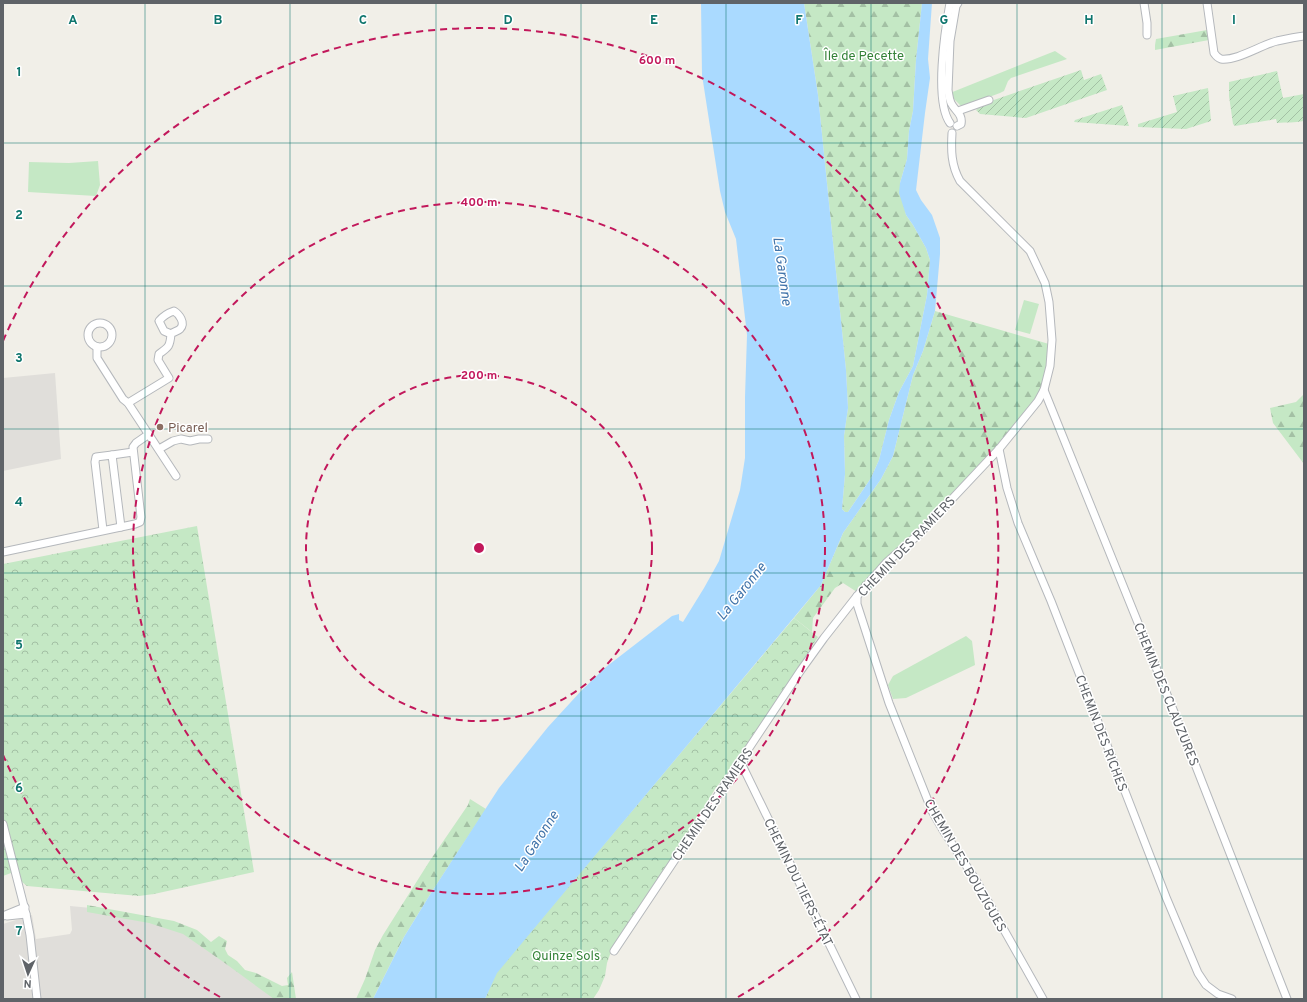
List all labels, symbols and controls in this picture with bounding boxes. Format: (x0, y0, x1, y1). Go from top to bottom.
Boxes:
text: A (68, 13, 78, 29)
text: B (214, 13, 223, 29)
text: C (359, 13, 367, 29)
text: D (503, 13, 513, 29)
text: E (650, 13, 658, 29)
text: F (795, 13, 803, 29)
text: G (940, 13, 949, 29)
text: H (1084, 13, 1094, 29)
text: I (1232, 13, 1236, 29)
park label: Île de Pecette (823, 47, 904, 65)
text: 600 m (639, 53, 675, 69)
text: 1 (16, 65, 22, 81)
text: 400 m (460, 195, 498, 211)
text: 2 (15, 208, 23, 224)
water label: La Garonne (768, 236, 795, 307)
text: 3 (15, 351, 23, 367)
text: 200 m (461, 368, 497, 384)
place label: Picarel (168, 421, 208, 437)
marker: Picarel (155, 422, 165, 432)
street label: CHEMIN DES RAMIERS (855, 494, 960, 601)
text: 4 (15, 495, 23, 511)
centre of rings (472, 541, 486, 555)
water label: La Garonne (714, 559, 771, 624)
street label: CHEMIN DES CLAUZURES (1129, 621, 1201, 769)
text: 5 (15, 638, 23, 654)
street label: CHEMIN DES RICHES (1070, 673, 1130, 794)
street label: CHEMIN DES RAMIERS (670, 745, 758, 865)
text: 6 (15, 781, 23, 797)
street label: CHEMIN DES BOUZIGUES (920, 797, 1009, 935)
water label: La Garonne (511, 808, 564, 875)
street label: CHEMIN DU TIERS-ÉTAT (759, 815, 837, 950)
text: 7 (16, 924, 23, 940)
park label: Quinze Sols (532, 949, 600, 965)
north arrow (8, 954, 48, 994)
text: N (23, 976, 32, 990)

